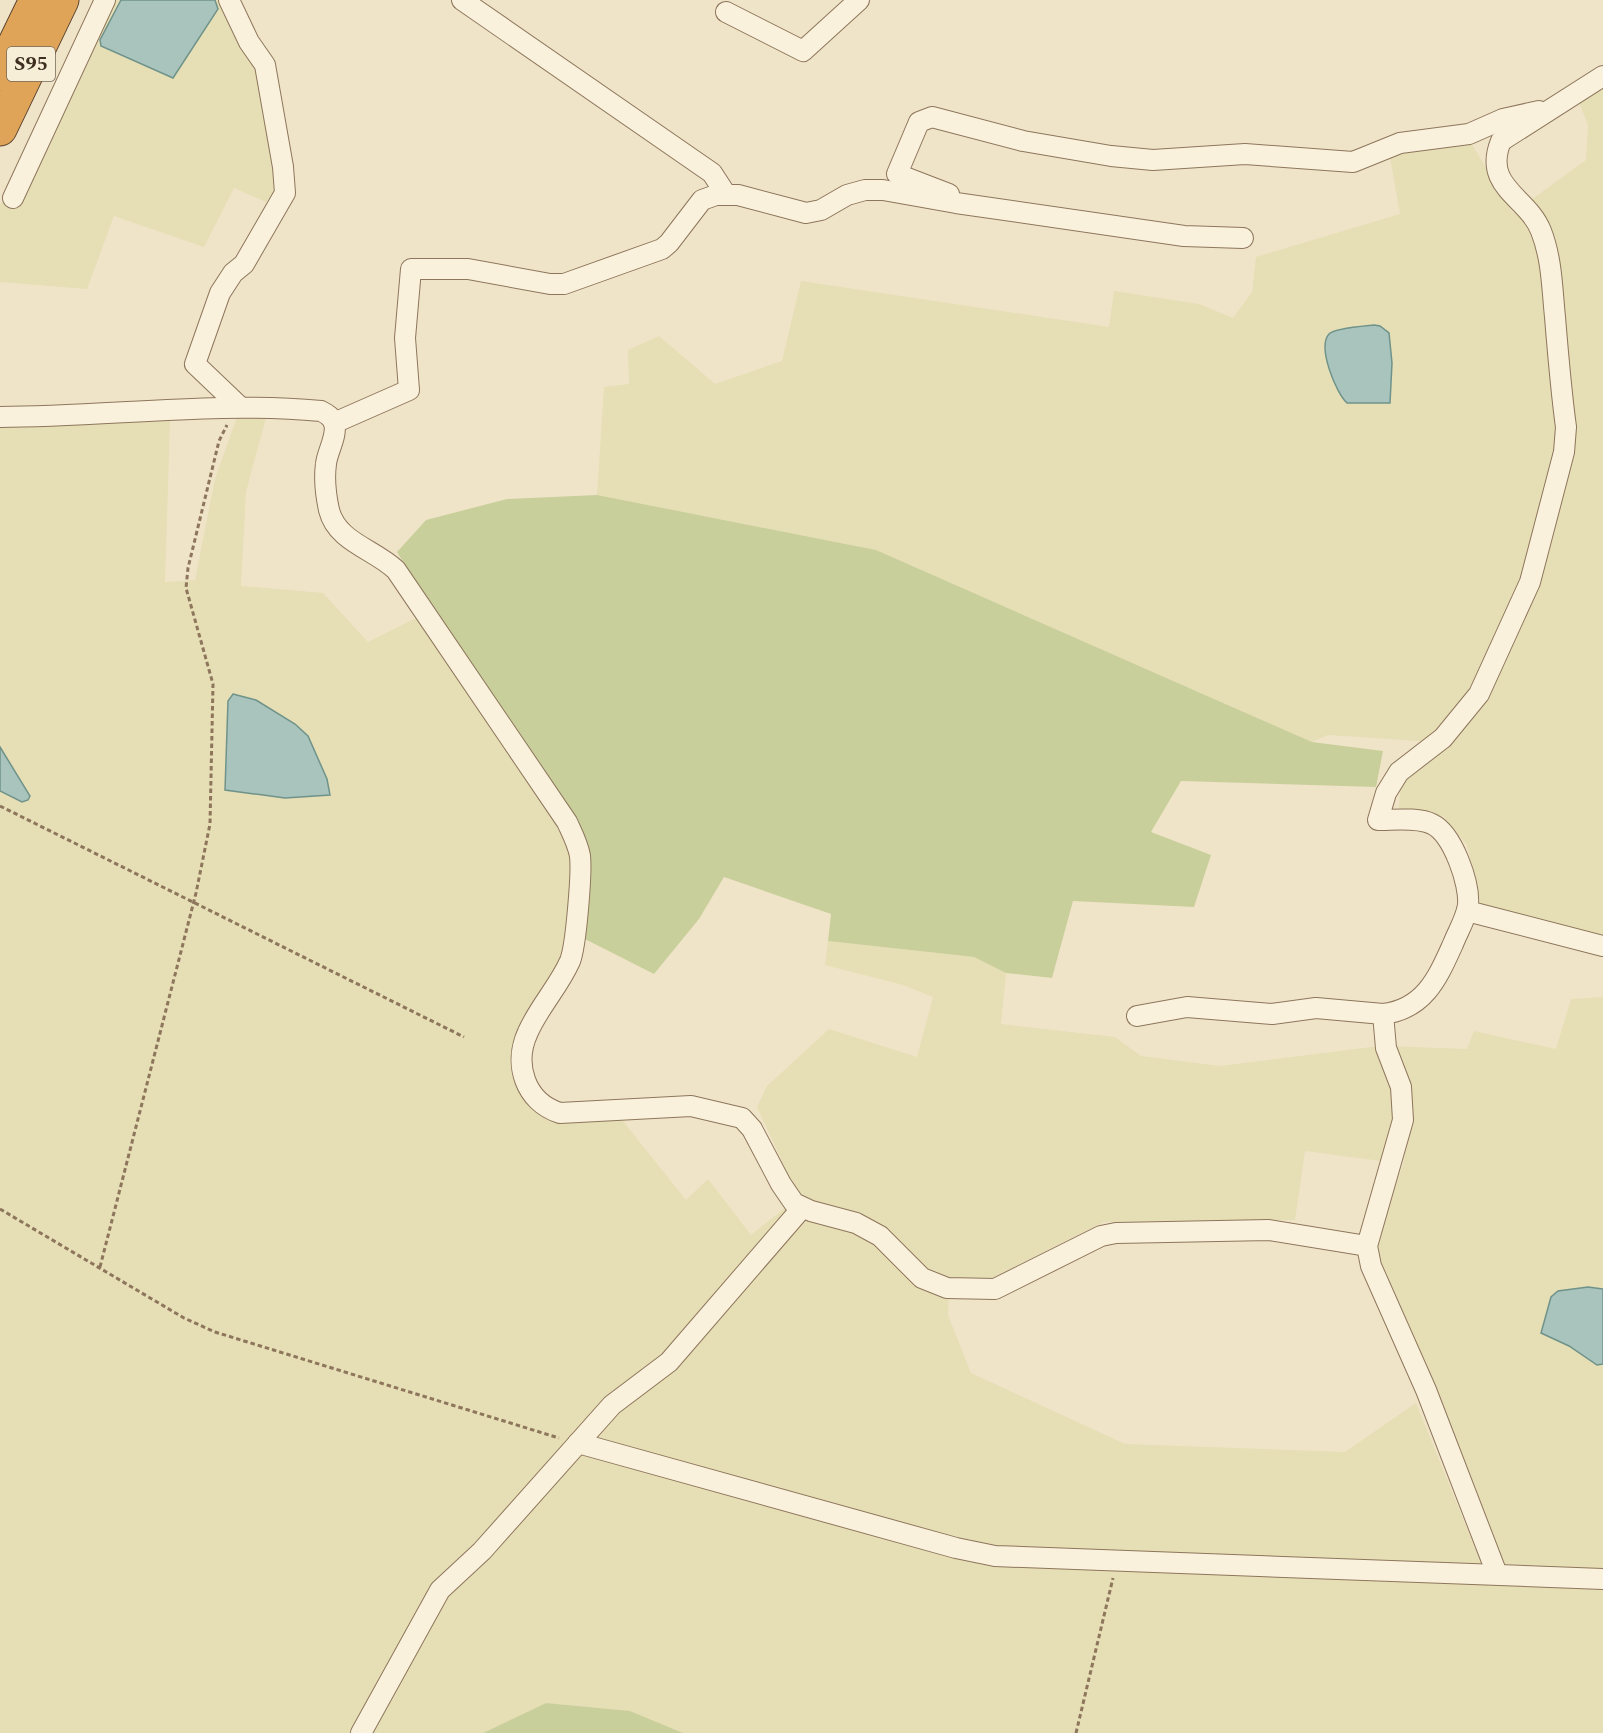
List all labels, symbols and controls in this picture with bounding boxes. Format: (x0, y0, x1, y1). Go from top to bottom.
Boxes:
road number: S95 (7, 47, 55, 81)

